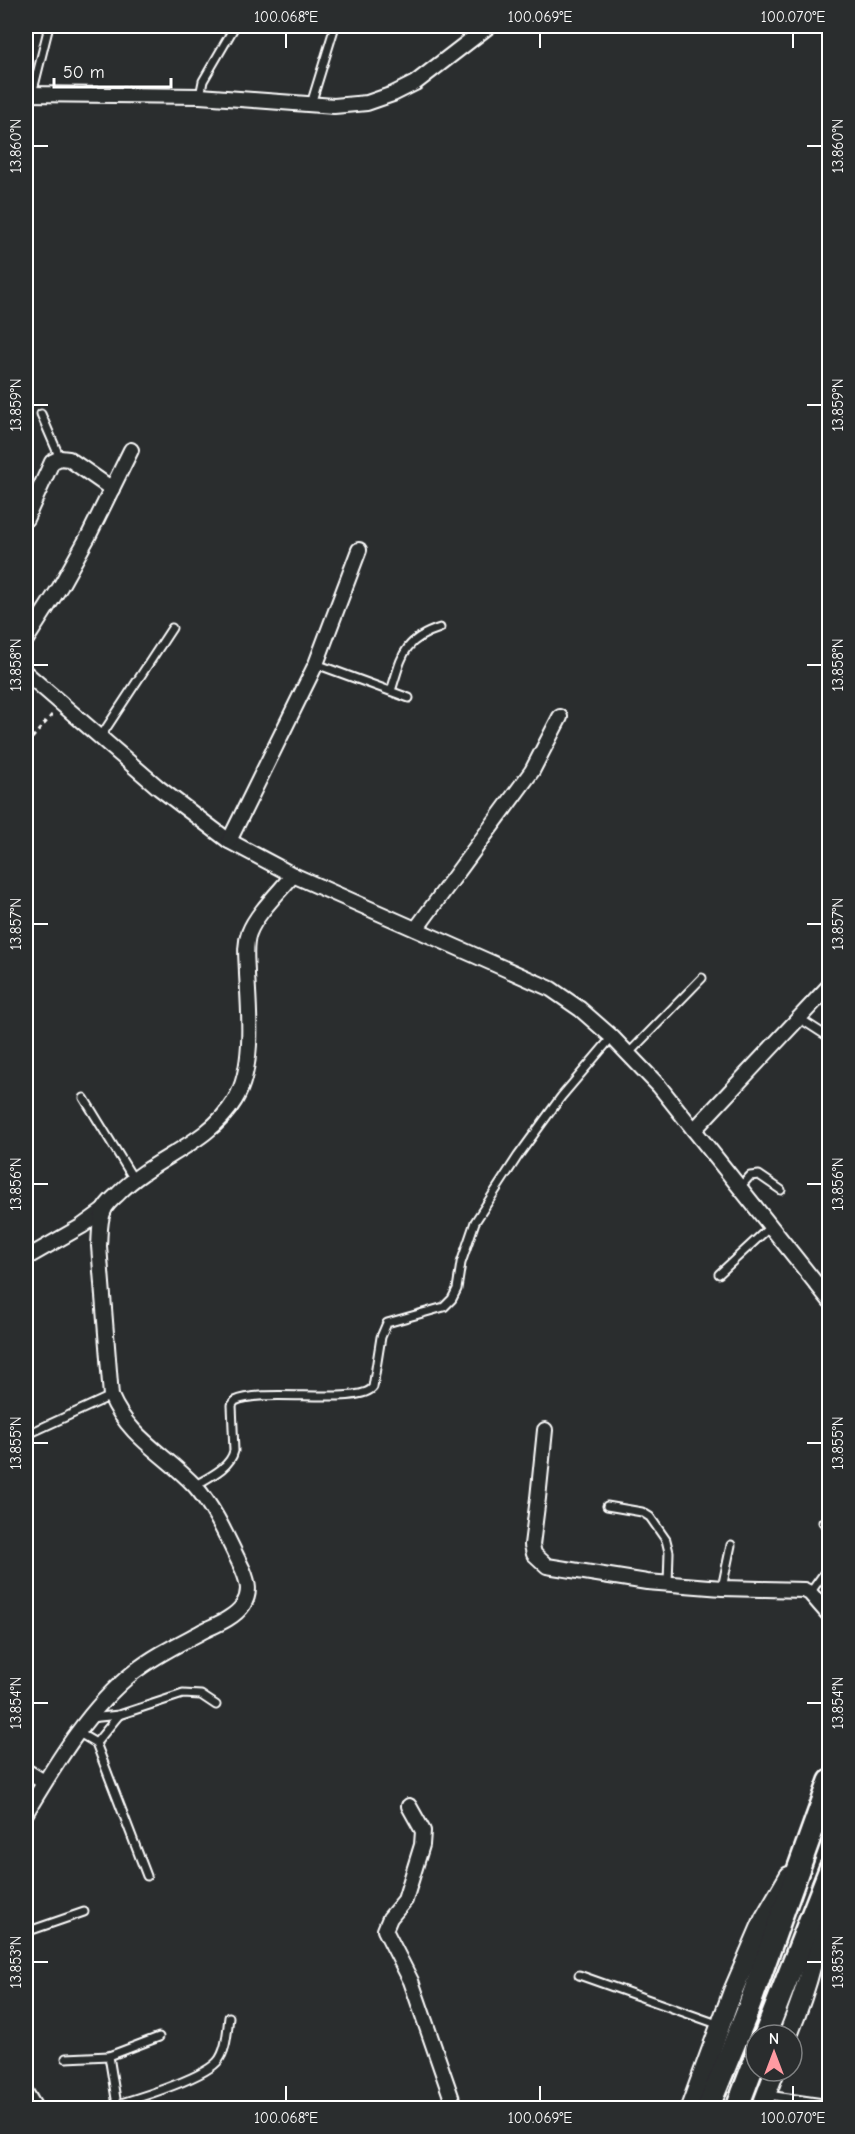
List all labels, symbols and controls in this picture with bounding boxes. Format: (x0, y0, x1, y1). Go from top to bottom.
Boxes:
text: 100.068°E (254, 8, 318, 26)
text: 100.069°E (508, 8, 572, 26)
text: 100.070°E (761, 8, 825, 26)
scale bar (54, 51, 171, 89)
text: 50 m (63, 62, 105, 83)
text: 13.860°N (7, 119, 25, 173)
text: 13.860°N (829, 119, 847, 173)
text: 13.859°N (7, 378, 25, 432)
text: 13.859°N (829, 378, 847, 432)
text: 13.858°N (7, 639, 25, 691)
text: 13.858°N (829, 639, 847, 691)
text: 13.857°N (7, 898, 25, 950)
text: 13.857°N (829, 898, 847, 950)
text: 13.856°N (7, 1157, 25, 1211)
text: 13.856°N (829, 1157, 847, 1211)
text: 13.855°N (7, 1416, 25, 1470)
text: 13.855°N (829, 1416, 847, 1470)
text: 13.854°N (7, 1677, 25, 1729)
text: 13.854°N (829, 1677, 847, 1729)
text: 13.853°N (7, 1936, 25, 1988)
text: 13.853°N (829, 1936, 847, 1988)
north arrow (744, 2023, 804, 2083)
text: N (769, 2030, 779, 2048)
text: 100.068°E (254, 2109, 318, 2127)
text: 100.069°E (508, 2109, 572, 2127)
text: 100.070°E (761, 2109, 825, 2127)

